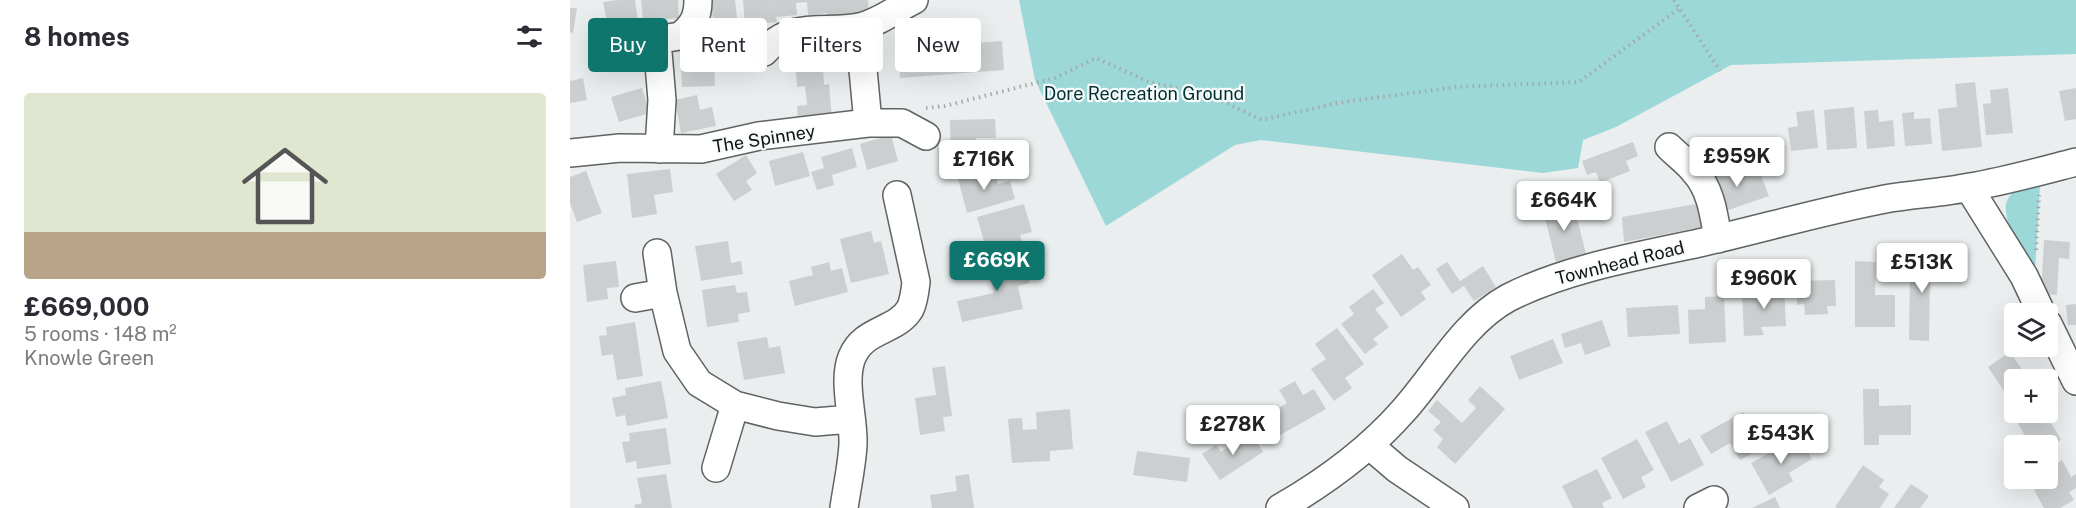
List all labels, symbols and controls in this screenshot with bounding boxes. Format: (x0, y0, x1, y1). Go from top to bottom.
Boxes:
chip: Buy (588, 18, 668, 72)
chip: Rent (680, 18, 767, 72)
chip: Filters (779, 18, 883, 72)
chip: New (895, 18, 981, 72)
icon: filters (513, 20, 546, 53)
text: 8 homes (24, 21, 130, 52)
park label: Dore Recreation Ground (1044, 83, 1244, 104)
street label: The Spinney (711, 120, 817, 157)
icon: home (231, 132, 339, 240)
pin: £959K (1695, 137, 1779, 188)
pin: £716K (942, 140, 1026, 191)
text: £959K (1703, 144, 1771, 168)
text: £716K (953, 147, 1015, 171)
pin: £664K (1522, 181, 1606, 232)
text: £664K (1531, 188, 1597, 212)
street label: Townhead Road (1553, 236, 1686, 289)
pin: £669K (955, 241, 1039, 292)
pin: £513K (1880, 243, 1964, 294)
text: £669K (964, 248, 1030, 272)
text: £513K (1891, 250, 1953, 274)
pin: £960K (1722, 259, 1806, 310)
text: £960K (1731, 266, 1797, 290)
text: £669,000 (24, 291, 149, 322)
map controls (2004, 303, 2058, 489)
button: layers (2004, 303, 2058, 357)
text: 5 rooms · 148 m² (24, 322, 177, 346)
text: Knowle Green (24, 346, 154, 370)
button: + (2004, 369, 2058, 423)
pin: £278K (1191, 405, 1275, 456)
text: £278K (1200, 412, 1266, 436)
pin: £543K (1739, 414, 1823, 465)
text: £543K (1747, 421, 1815, 445)
button: − (2004, 435, 2058, 489)

